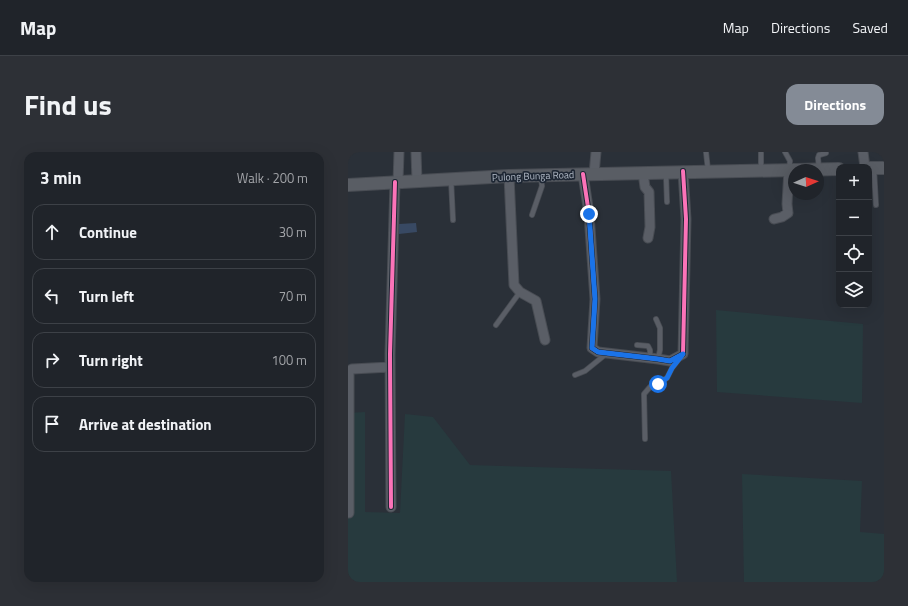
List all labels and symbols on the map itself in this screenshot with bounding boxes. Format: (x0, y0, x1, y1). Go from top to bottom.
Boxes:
north arrow (788, 164, 824, 200)
street label: Pulong Bunga Road (492, 167, 574, 185)
route end (580, 205, 598, 223)
route start (649, 375, 667, 393)

